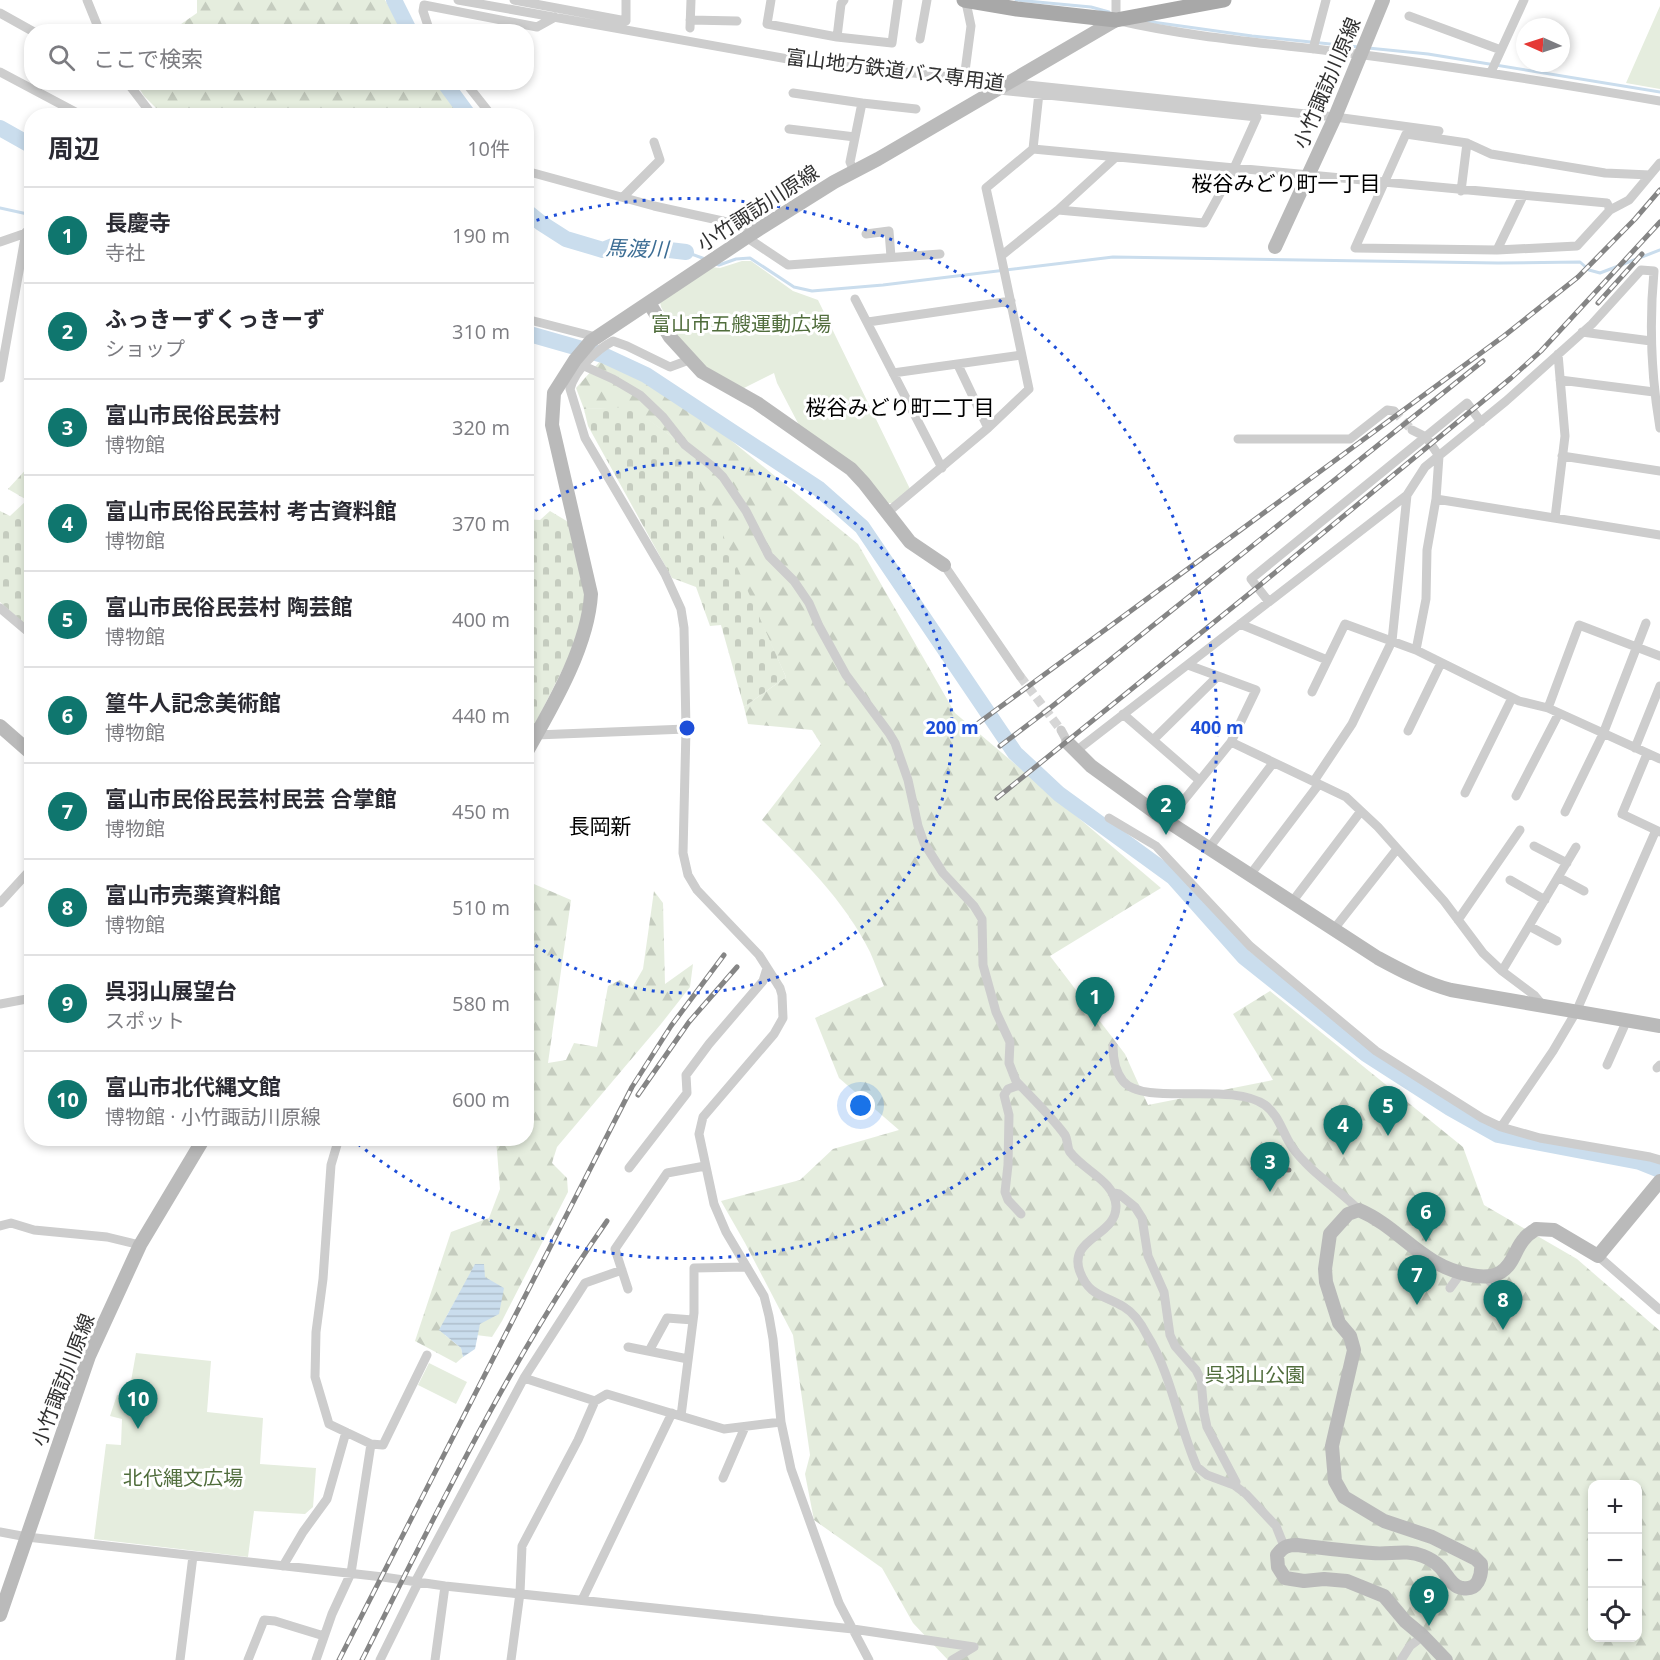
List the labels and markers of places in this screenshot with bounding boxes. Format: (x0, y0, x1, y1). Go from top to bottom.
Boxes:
centre of rings (677, 718, 697, 738)
pin: 2 (1146, 786, 1186, 835)
pin: 1 (1076, 978, 1114, 1027)
pin: 5 (1368, 1086, 1408, 1136)
pin: 4 (1324, 1106, 1362, 1155)
pin: 3 (1250, 1142, 1290, 1192)
pin: 6 (1406, 1192, 1446, 1242)
pin: 7 (1398, 1256, 1436, 1305)
pin: 8 (1484, 1280, 1522, 1330)
pin: 10 (118, 1380, 158, 1429)
pin: 9 (1410, 1576, 1448, 1626)

